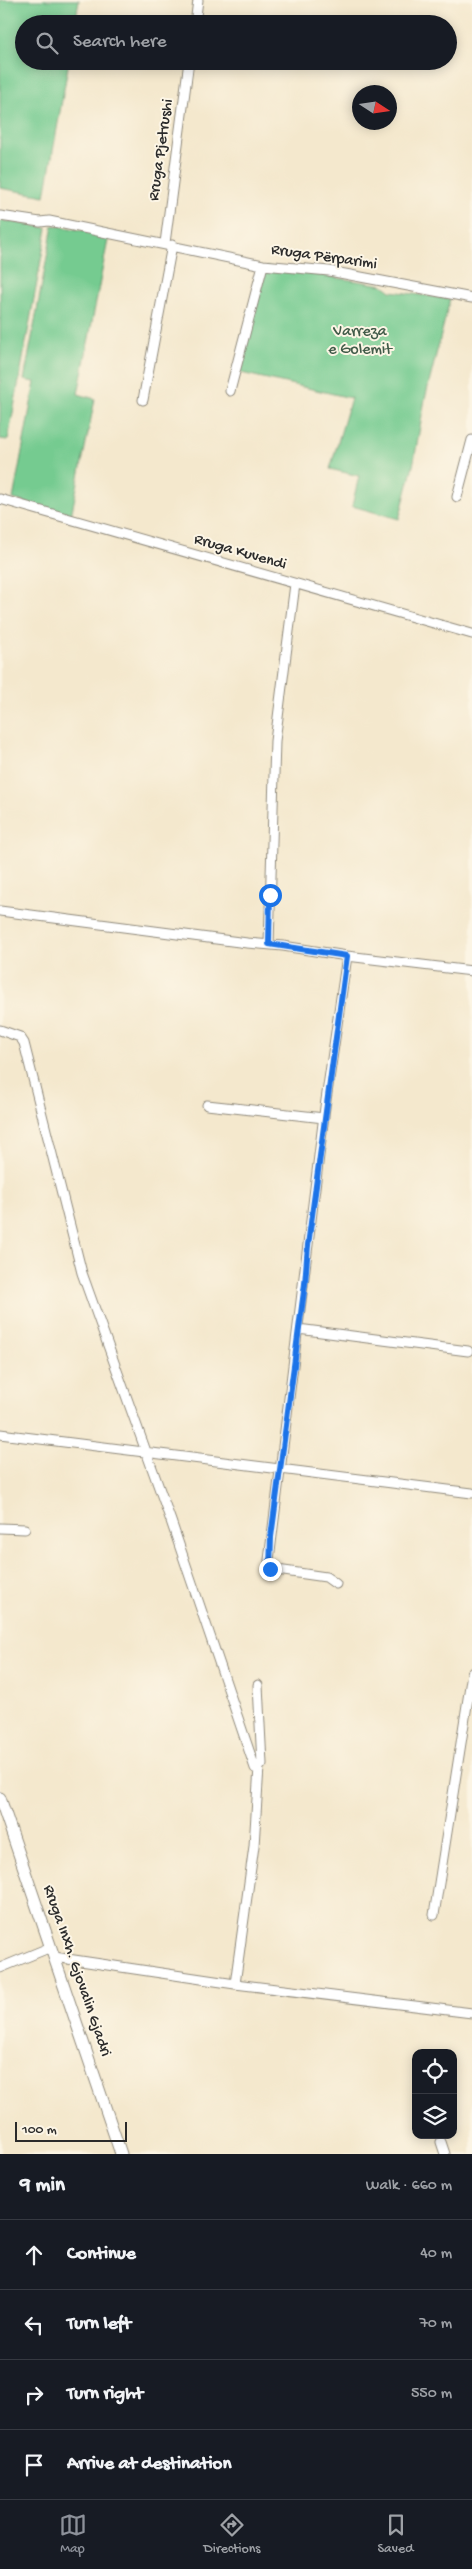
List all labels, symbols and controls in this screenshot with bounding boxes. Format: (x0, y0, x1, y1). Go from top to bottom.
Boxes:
search box (15, 15, 457, 70)
icon: search (33, 29, 61, 57)
text: Search here (73, 31, 167, 54)
north arrow (352, 85, 397, 130)
street label: Rruga Pjetrushi (145, 98, 179, 202)
street label: Rruga Përparimi (270, 241, 378, 275)
park label: Varreza e Golemit (328, 323, 393, 360)
street label: Rruga Kuvendi (192, 531, 288, 575)
route start (259, 884, 282, 907)
route end (259, 1558, 282, 1581)
street label: Rruga Inxh. Gjovalin Gjadri (38, 1883, 114, 2059)
map controls (412, 2049, 457, 2139)
button: locate (412, 2049, 457, 2094)
button: layers (412, 2094, 457, 2139)
scale bar (15, 2119, 128, 2142)
text: 100 m (22, 2122, 57, 2139)
text: 9 min (20, 2174, 65, 2199)
text: Walk · 660 m (366, 2177, 452, 2196)
icon: ahead (20, 2241, 48, 2269)
text: Continue (67, 2243, 136, 2266)
text: 40 m (420, 2245, 452, 2264)
icon: left (20, 2311, 48, 2339)
text: Turn left (67, 2313, 131, 2336)
text: 70 m (419, 2315, 452, 2334)
icon: right (20, 2381, 48, 2409)
text: Turn right (67, 2383, 143, 2406)
text: 550 m (411, 2385, 452, 2404)
icon: arrive (20, 2451, 48, 2479)
text: Arrive at destination (67, 2453, 231, 2476)
tab: Map (59, 2511, 87, 2558)
tab: Directions (204, 2511, 261, 2558)
tab: Saved (378, 2511, 413, 2558)

